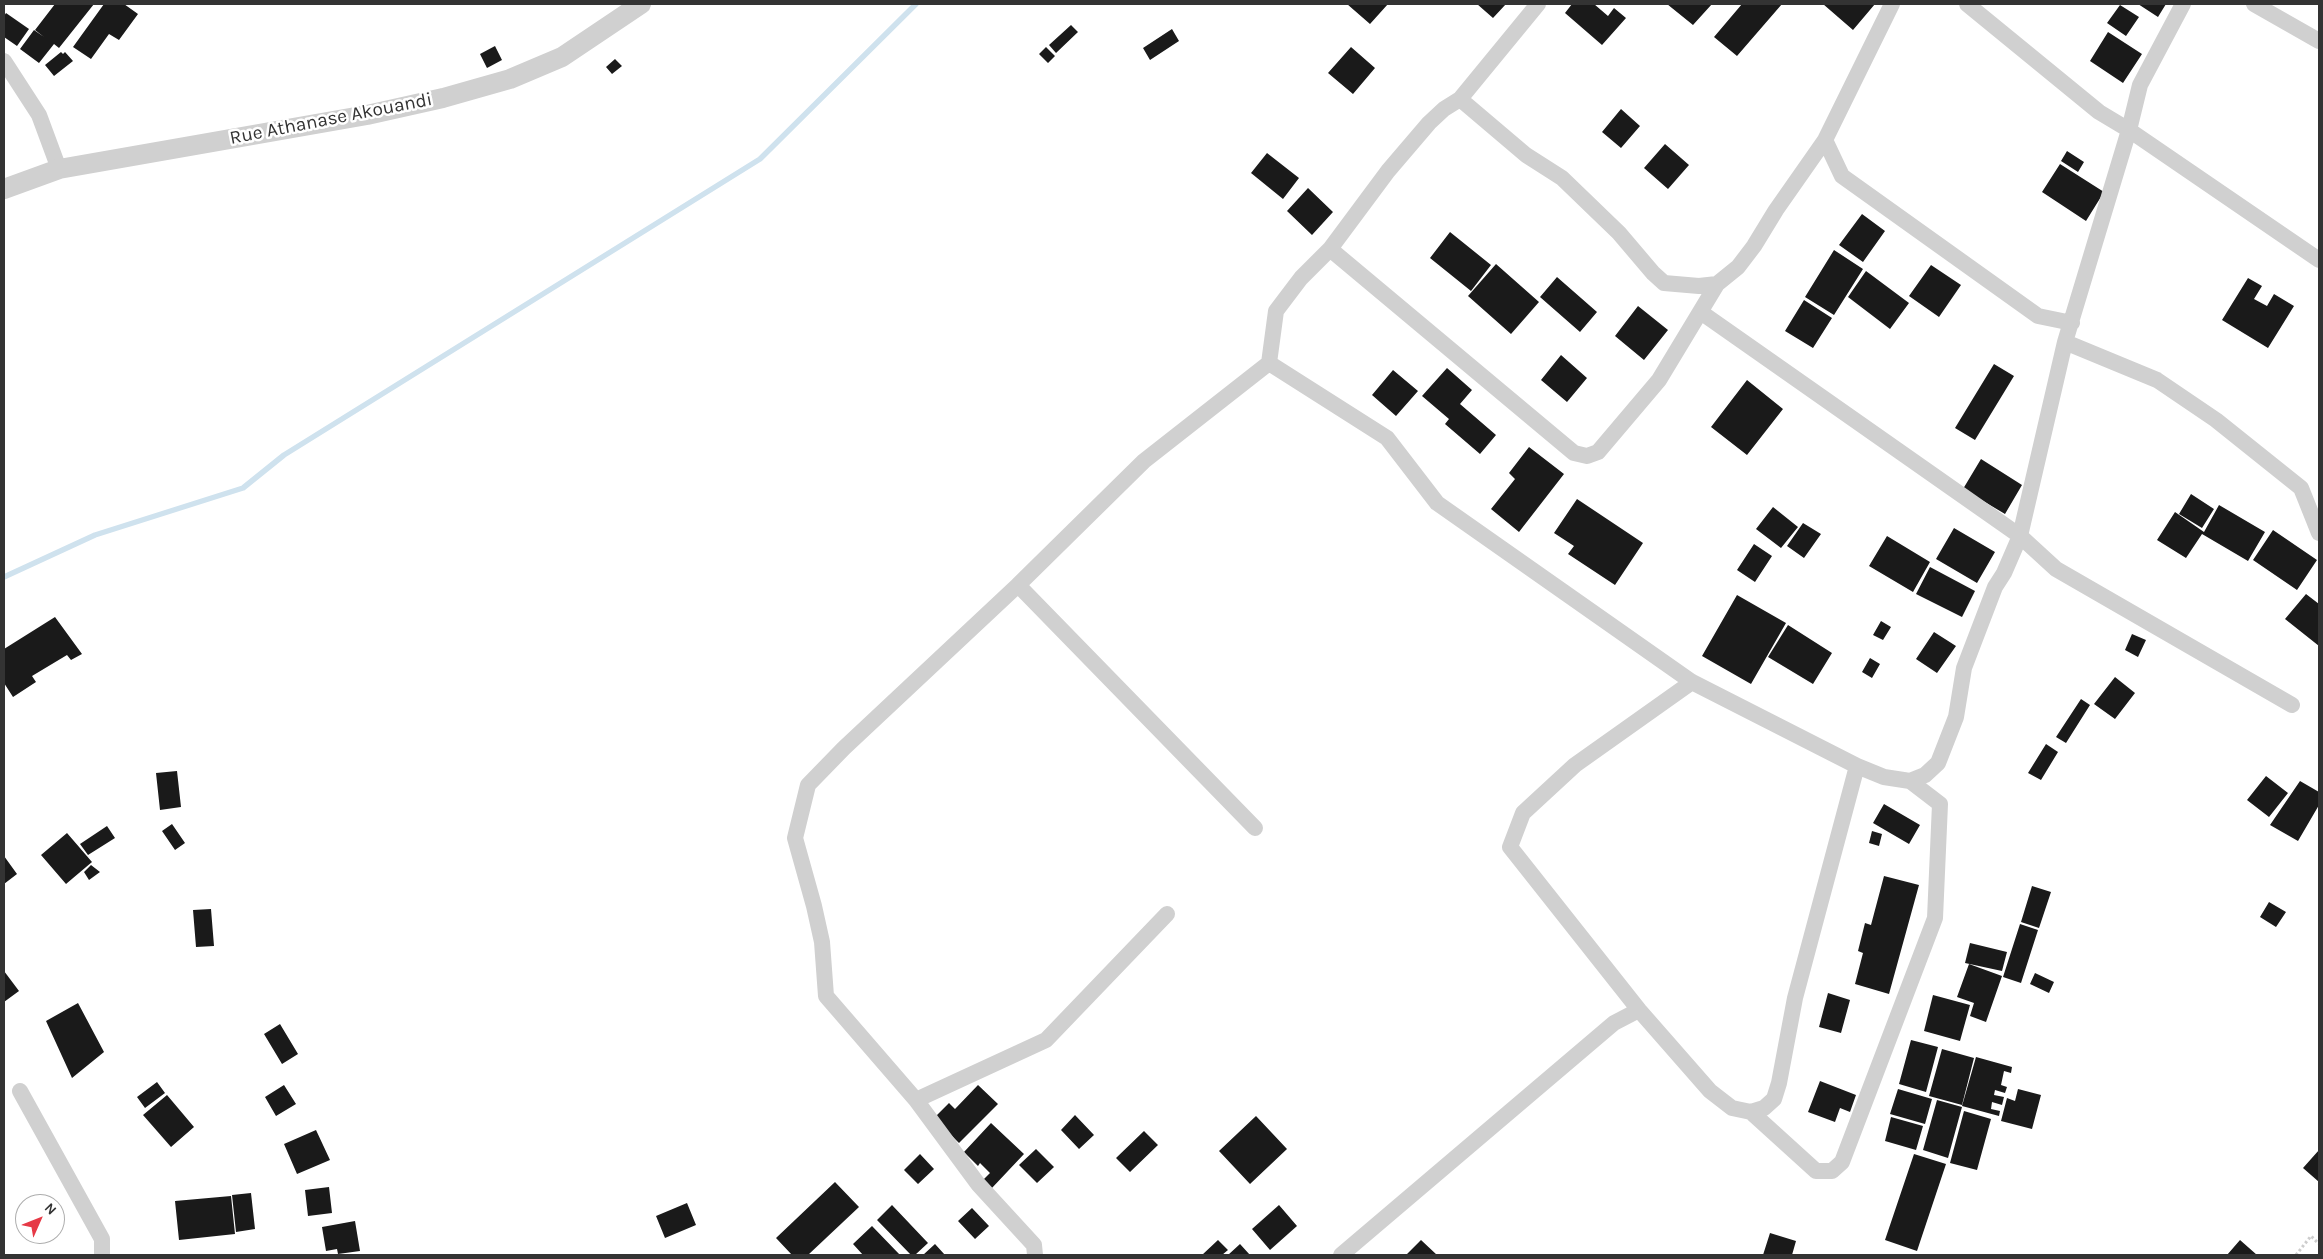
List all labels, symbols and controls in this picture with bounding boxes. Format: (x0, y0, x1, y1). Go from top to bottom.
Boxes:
street label: Rue Athanase Akouandi (228, 88, 434, 150)
north arrow (15, 1194, 65, 1244)
text: N (41, 1199, 60, 1218)

